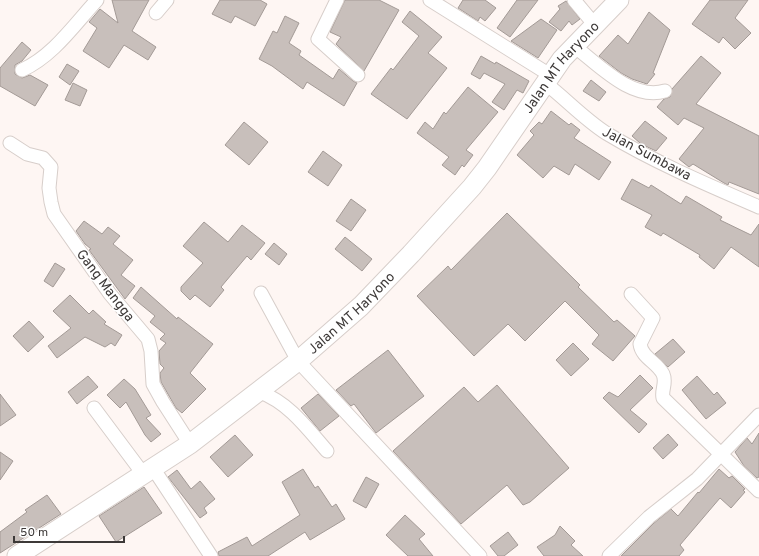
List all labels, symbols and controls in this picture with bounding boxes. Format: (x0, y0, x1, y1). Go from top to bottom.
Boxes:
street label: Jalan MT Haryono (520, 19, 604, 117)
street label: Jalan Sumbawa (599, 124, 694, 185)
street label: Gang Mangga (72, 246, 137, 325)
street label: Jalan MT Haryono (305, 269, 399, 359)
scale bar (14, 518, 124, 544)
text: 50 m (20, 525, 48, 541)

